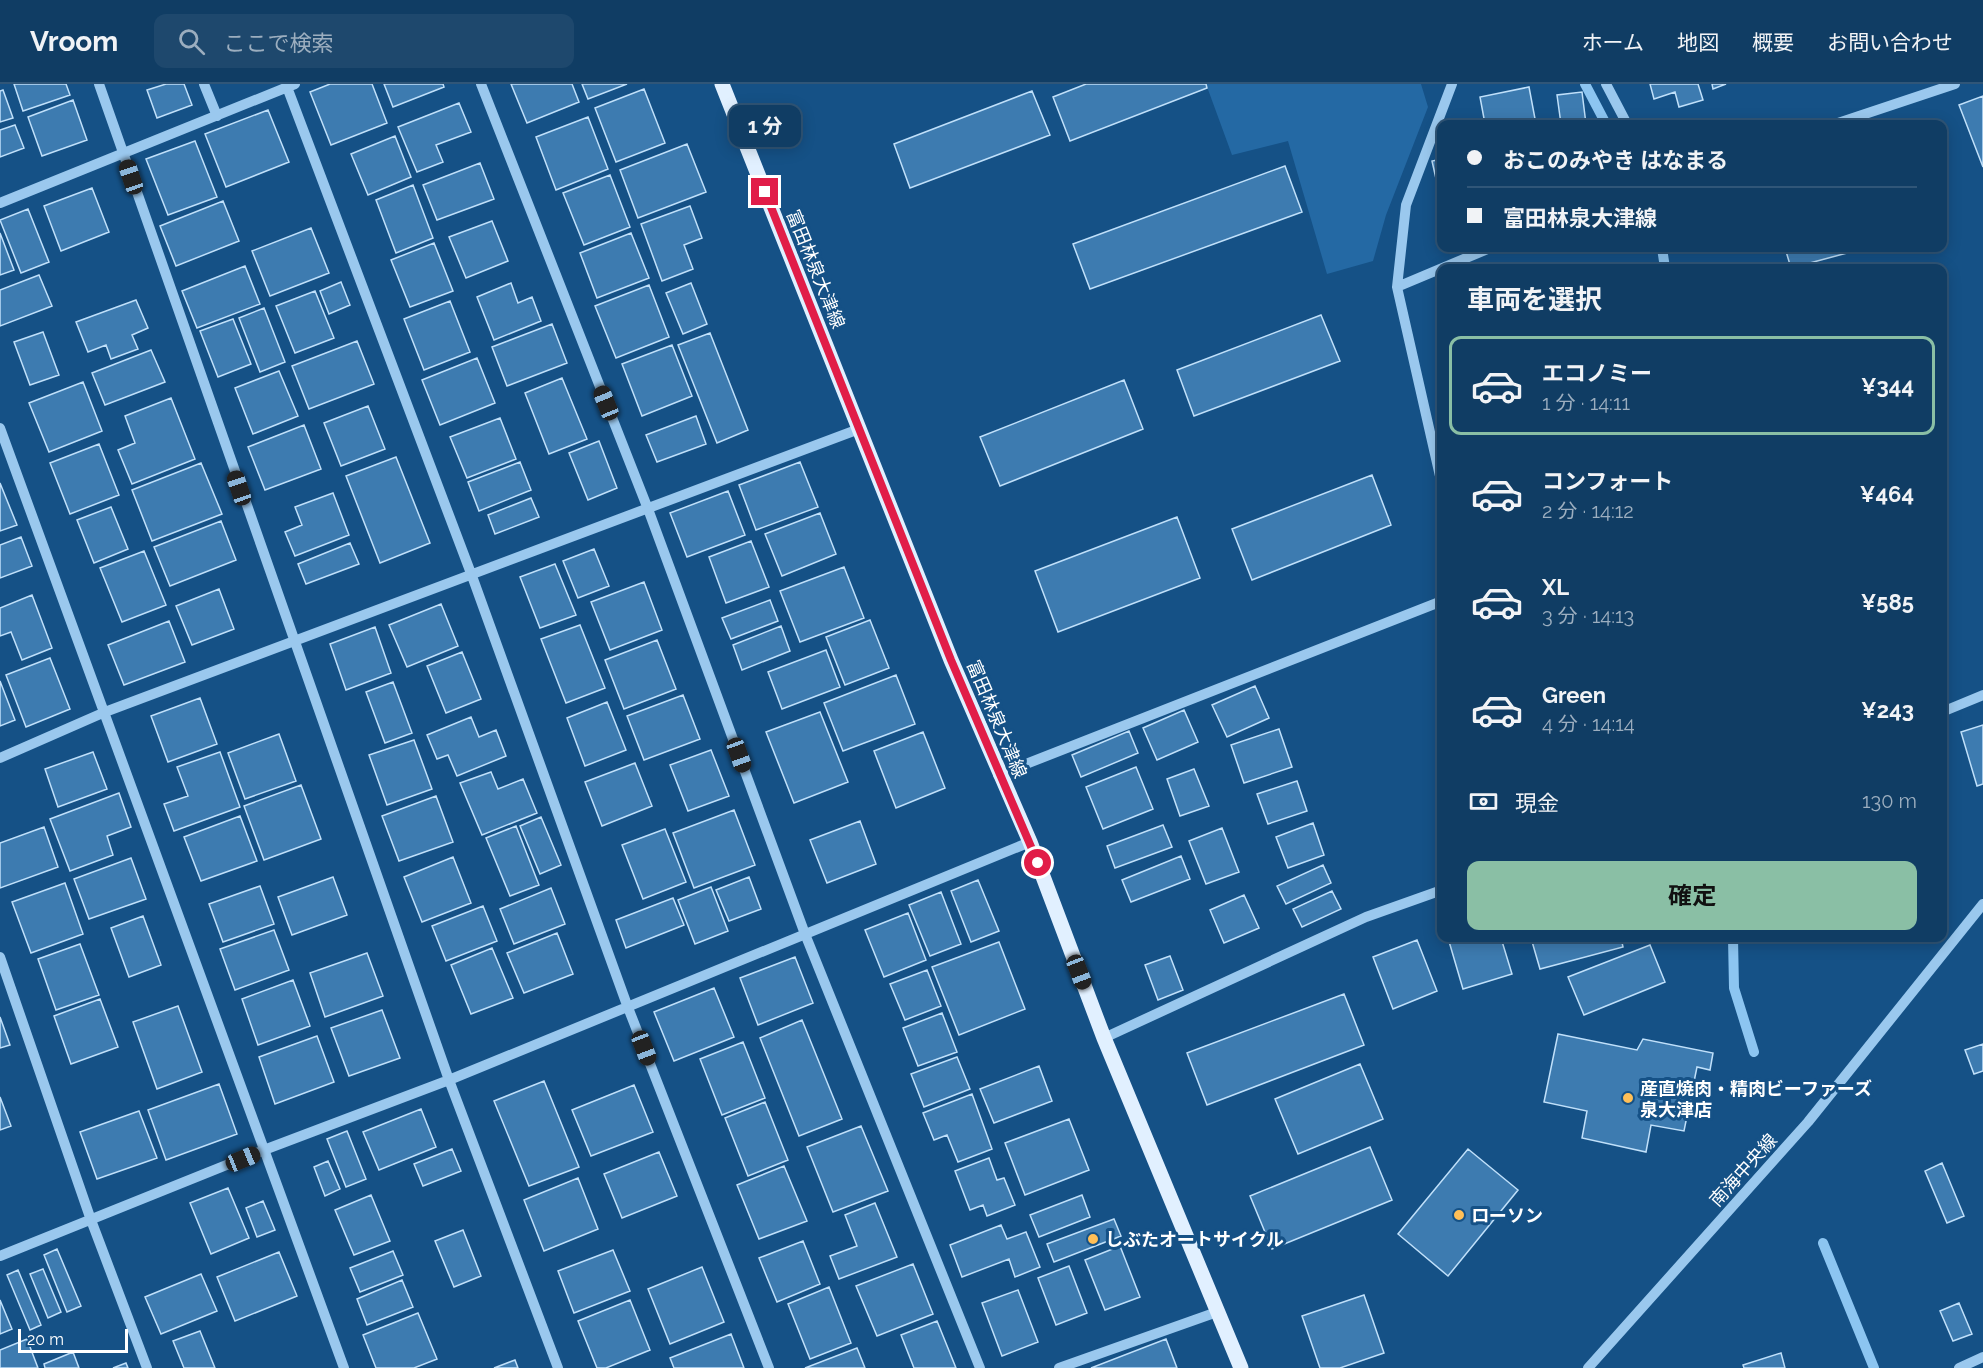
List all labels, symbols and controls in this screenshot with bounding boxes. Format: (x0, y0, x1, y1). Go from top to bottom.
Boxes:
search box (154, 14, 574, 68)
text: Vroom (30, 25, 118, 58)
icon: search (175, 25, 208, 58)
text: ここで検索 (223, 30, 333, 56)
text: ホーム (1582, 30, 1644, 55)
text: 地図 (1677, 30, 1719, 55)
text: 概要 (1752, 30, 1794, 55)
text: お問い合わせ (1827, 30, 1953, 55)
callout: 1 分 (729, 105, 801, 147)
text: 1 分 (748, 114, 782, 138)
text: おこのみやき はなまる (1503, 147, 1728, 173)
car (117, 157, 145, 197)
route end (751, 178, 778, 205)
text: 富田林泉大津線 (1503, 205, 1657, 231)
street label: 富田林泉大津線 (783, 207, 849, 331)
text: 車両を選択 (1467, 284, 1602, 315)
icon: car (1470, 359, 1524, 413)
text: エコノミー (1542, 360, 1652, 386)
text: ¥344 (1861, 373, 1914, 399)
car (591, 383, 621, 423)
text: 1 分 · 14:11 (1542, 391, 1630, 415)
icon: car (1470, 467, 1524, 521)
car (225, 468, 253, 508)
text: コンフォート (1542, 468, 1673, 494)
text: ¥464 (1860, 481, 1914, 507)
text: 2 分 · 14:12 (1542, 499, 1634, 523)
text: XL (1542, 574, 1569, 600)
icon: car (1470, 575, 1524, 629)
text: ¥585 (1861, 589, 1914, 615)
text: 3 分 · 14:13 (1542, 604, 1634, 628)
street label: 富田林泉大津線 (963, 657, 1031, 781)
text: Green (1542, 682, 1606, 708)
icon: car (1470, 683, 1524, 737)
text: ¥243 (1861, 697, 1914, 723)
text: 4 分 · 14:14 (1542, 712, 1635, 736)
car (724, 735, 754, 775)
icon: cash (1467, 785, 1500, 818)
text: 130 m (1862, 789, 1917, 813)
text: 現金 (1515, 790, 1559, 816)
route start (1024, 849, 1051, 876)
button: 確定 (1467, 861, 1917, 930)
car (1064, 952, 1094, 992)
car (629, 1028, 659, 1068)
place label: 産直焼肉・精肉ビーファーズ 泉大津店 (1640, 1078, 1872, 1120)
marker: 産直焼肉・精肉ビーファーズ 泉大津店 (1621, 1091, 1635, 1105)
street label: 南海中央線 (1705, 1130, 1781, 1210)
car (223, 1144, 263, 1174)
place label: ローソン (1471, 1205, 1543, 1226)
marker: ローソン (1452, 1208, 1466, 1222)
place label: しぶたオートサイクル (1105, 1229, 1284, 1250)
marker: しぶたオートサイクル (1086, 1232, 1100, 1246)
scale bar (18, 1326, 128, 1354)
text: 20 m (27, 1330, 64, 1349)

